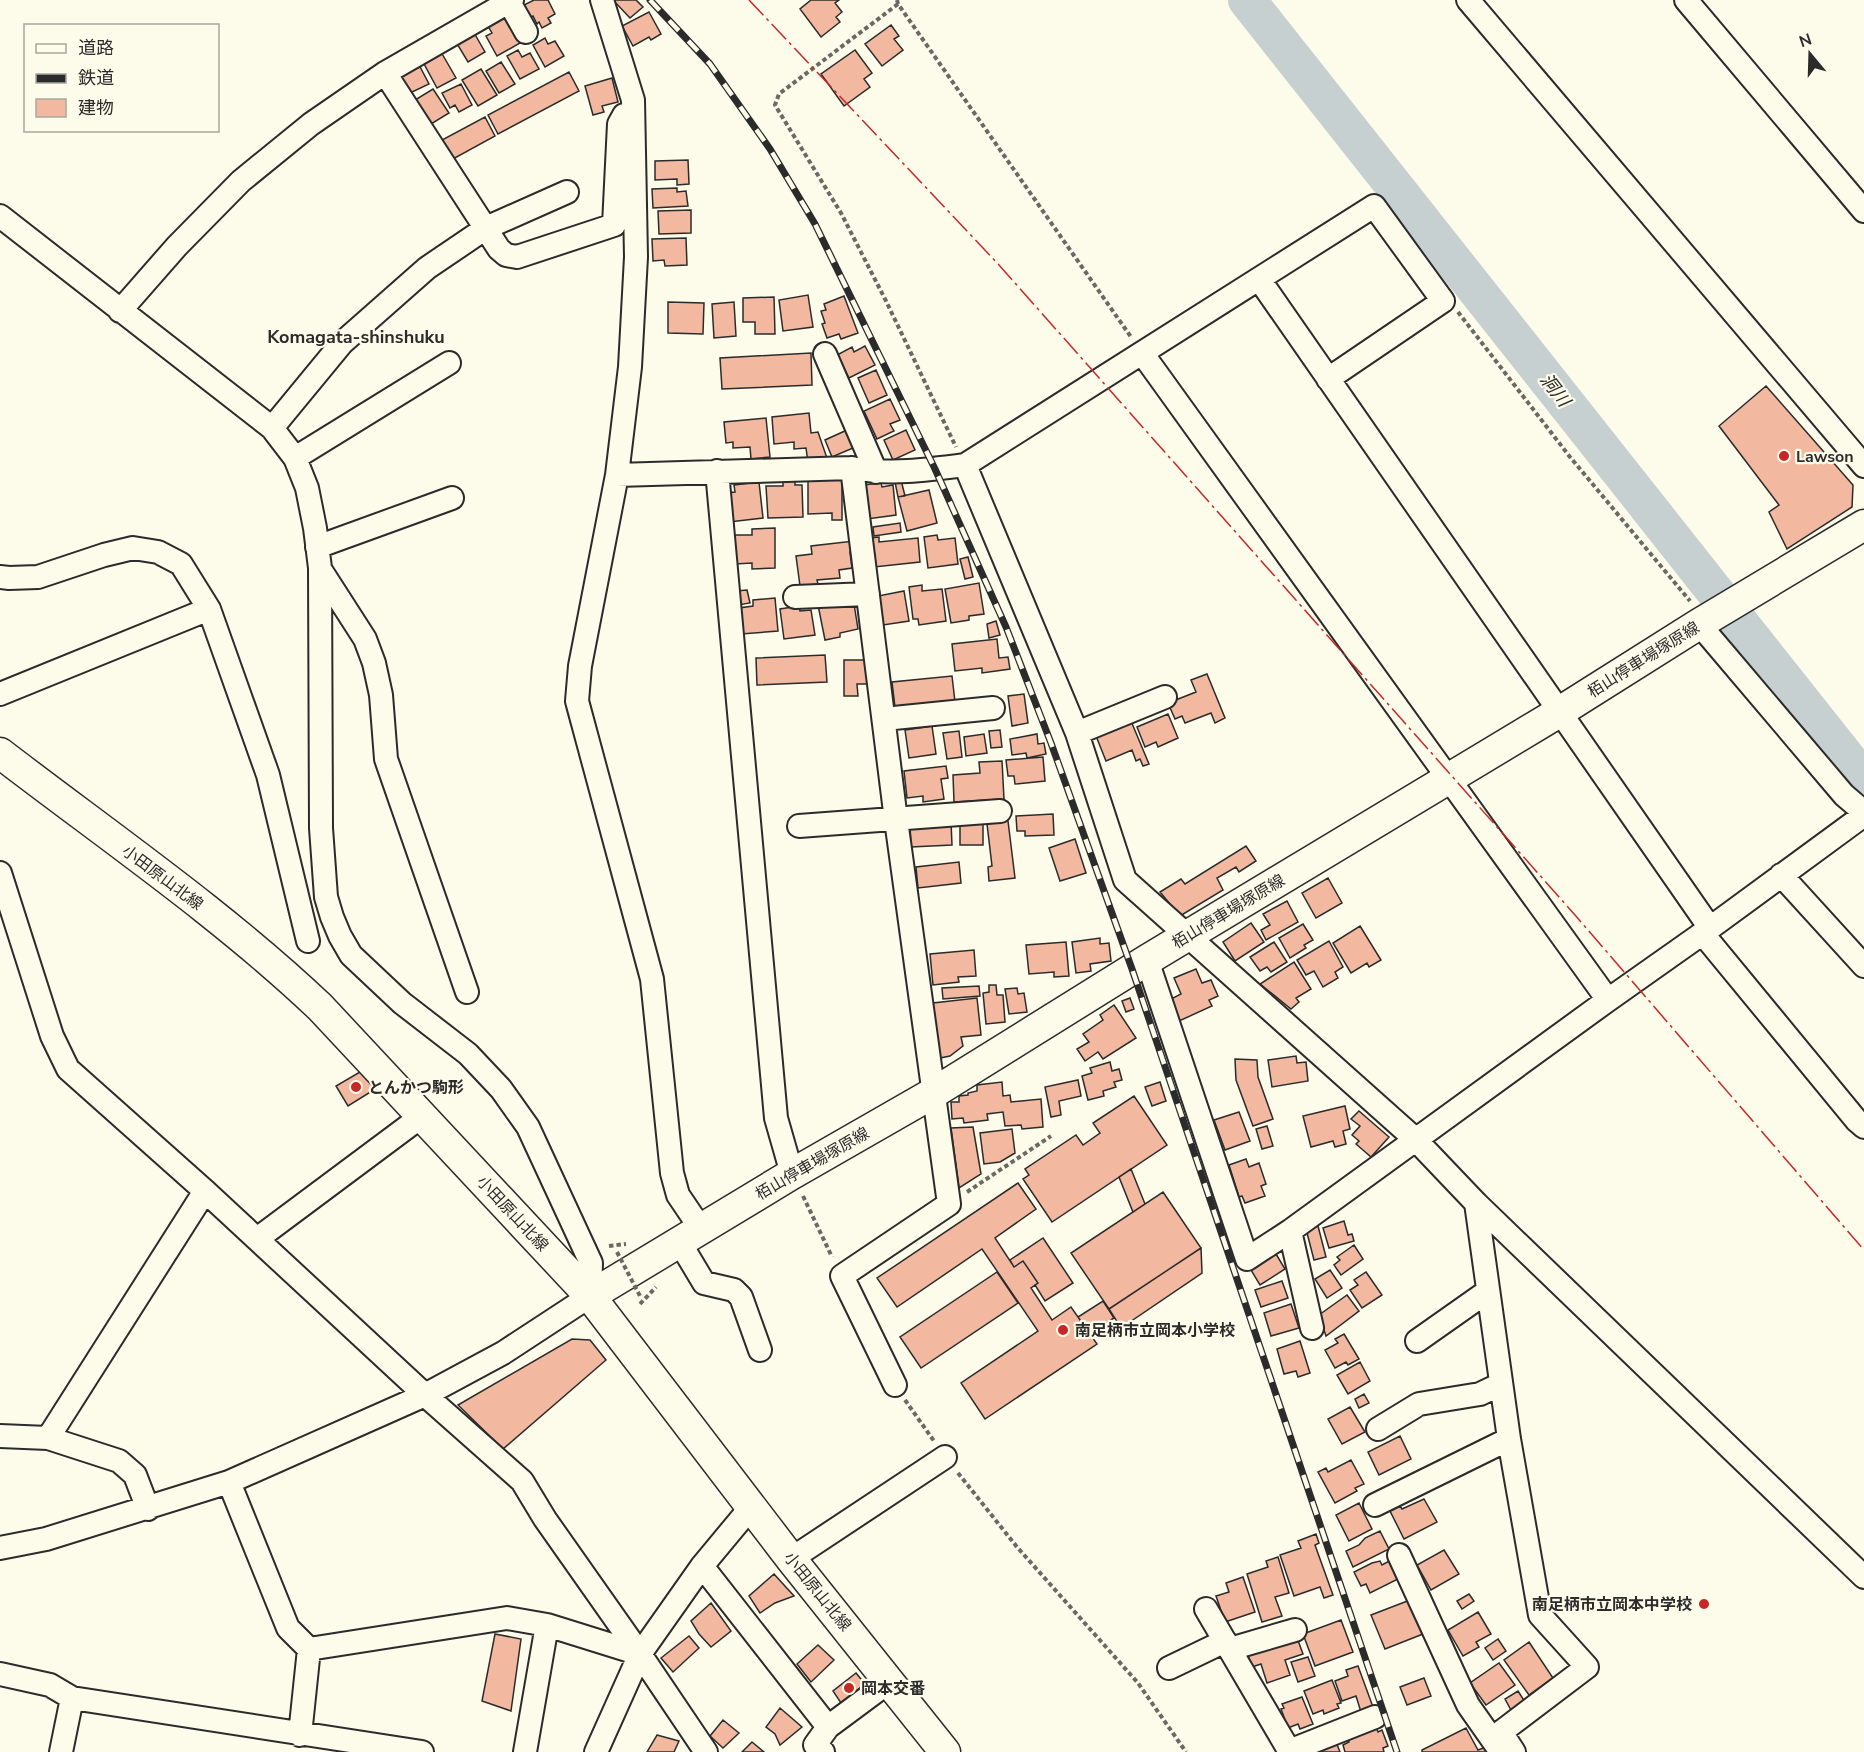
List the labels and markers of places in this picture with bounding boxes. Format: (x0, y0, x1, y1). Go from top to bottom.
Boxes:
place label: Lawson (1796, 446, 1854, 468)
marker: Lawson (1777, 449, 1791, 463)
place label: とんかつ駒形 (368, 1077, 464, 1099)
marker: とんかつ駒形 (349, 1080, 363, 1094)
place label: 南足柄市立岡本小学校 (1075, 1320, 1235, 1342)
marker: 南足柄市立岡本小学校 (1056, 1323, 1070, 1337)
place label: 南足柄市立岡本中学校 (1532, 1594, 1692, 1616)
marker: 南足柄市立岡本中学校 (1697, 1597, 1711, 1611)
place label: 岡本交番 (861, 1678, 925, 1700)
marker: 岡本交番 (842, 1681, 856, 1695)

